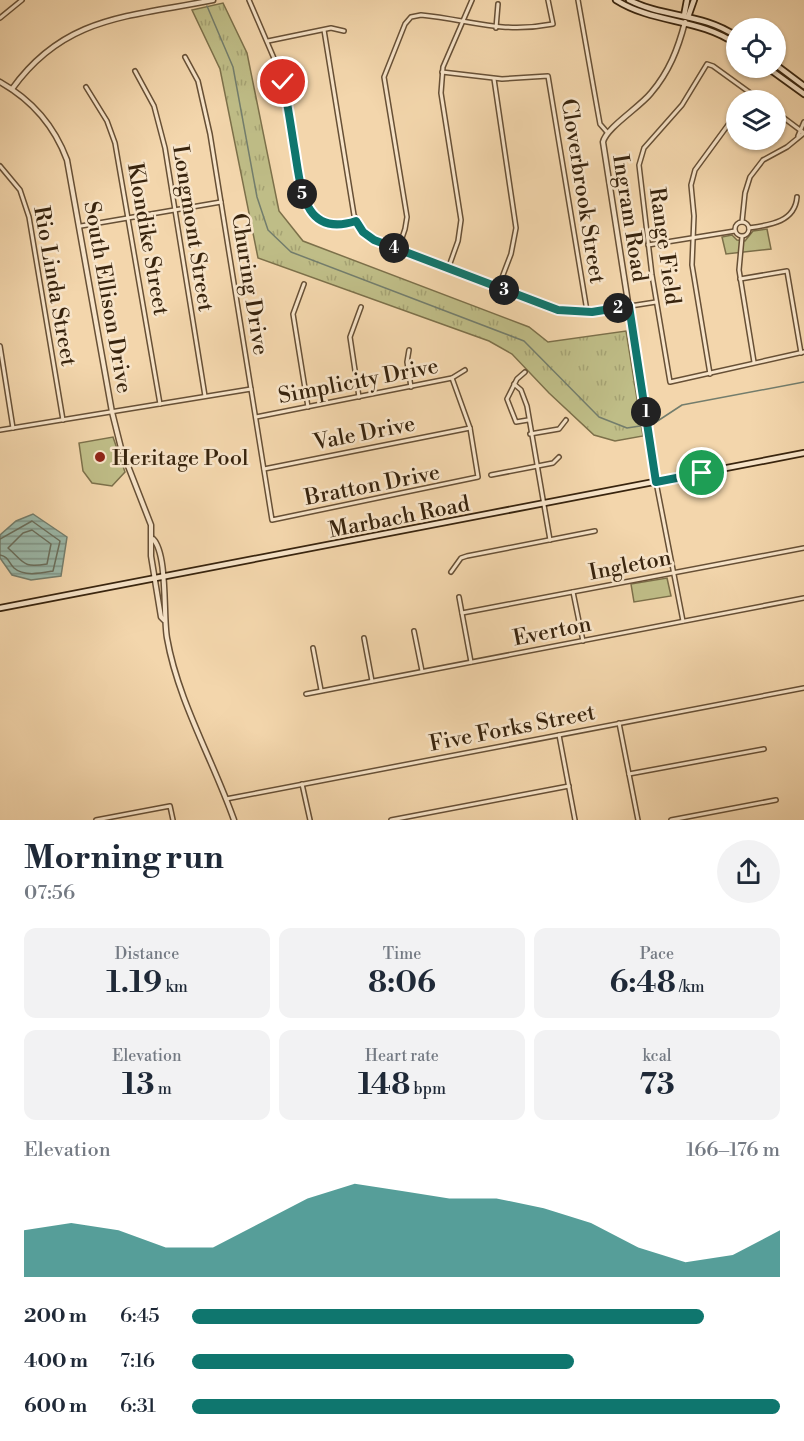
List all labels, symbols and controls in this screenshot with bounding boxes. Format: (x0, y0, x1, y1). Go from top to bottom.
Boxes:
map controls (726, 18, 786, 150)
button: locate (726, 18, 786, 78)
pin (257, 56, 308, 107)
icon: check (266, 65, 299, 98)
button: layers (726, 90, 786, 150)
street label: Cloverbrook Street (555, 97, 611, 286)
street label: Longmont Street (166, 143, 219, 314)
street label: Ingram Road (606, 153, 653, 284)
street label: Klondike Street (121, 161, 174, 318)
pin: 5 (287, 179, 317, 209)
text: 5 (297, 184, 307, 204)
street label: Range Field (643, 186, 686, 307)
street label: South Ellison Drive (77, 199, 138, 395)
street label: Rio Linda Street (27, 204, 82, 369)
street label: Churing Drive (225, 211, 274, 357)
pin: 4 (379, 233, 409, 263)
text: 4 (389, 238, 399, 258)
pin: 3 (489, 275, 519, 305)
text: 3 (499, 280, 509, 300)
pin: 2 (603, 293, 633, 323)
text: 2 (613, 298, 623, 318)
street label: Simplicity Drive (276, 353, 441, 410)
pin: 1 (631, 397, 661, 427)
text: 1 (642, 402, 650, 422)
street label: Vale Drive (310, 410, 418, 457)
place label: Heritage Pool (112, 445, 249, 472)
pin (676, 447, 727, 498)
marker: Heritage Pool (93, 450, 107, 464)
icon: arrive (685, 456, 718, 489)
street label: Bratton Drive (301, 459, 442, 512)
street label: Marbach Road (326, 490, 473, 544)
street label: Ingleton (587, 544, 674, 587)
street label: Everton (511, 611, 594, 652)
street label: Five Forks Street (427, 699, 598, 758)
text: Morning run (24, 838, 224, 879)
button: share (717, 840, 780, 903)
text: 07:56 (24, 881, 75, 906)
text: Distance (115, 944, 179, 964)
text: Time (383, 944, 421, 964)
text: Pace (640, 944, 674, 964)
text: 1.19 (106, 964, 162, 1002)
text: 8:06 (368, 964, 436, 1002)
text: 6:48 (609, 964, 676, 1002)
text: km (162, 977, 188, 997)
text: /km (676, 977, 705, 997)
text: Elevation (112, 1046, 182, 1066)
text: Heart rate (365, 1046, 439, 1066)
text: kcal (642, 1046, 672, 1066)
text: 13 (122, 1066, 155, 1104)
text: 148 (358, 1066, 410, 1104)
text: 73 (639, 1066, 675, 1104)
text: m (155, 1079, 172, 1099)
text: bpm (410, 1079, 446, 1099)
text: Elevation (24, 1138, 111, 1163)
text: 166–176 m (686, 1138, 780, 1163)
text: 200 m (24, 1304, 87, 1329)
text: 6:45 (120, 1304, 160, 1329)
text: 400 m (24, 1349, 88, 1374)
text: 7:16 (120, 1349, 155, 1374)
text: 600 m (24, 1394, 87, 1419)
text: 6:31 (120, 1394, 156, 1419)

